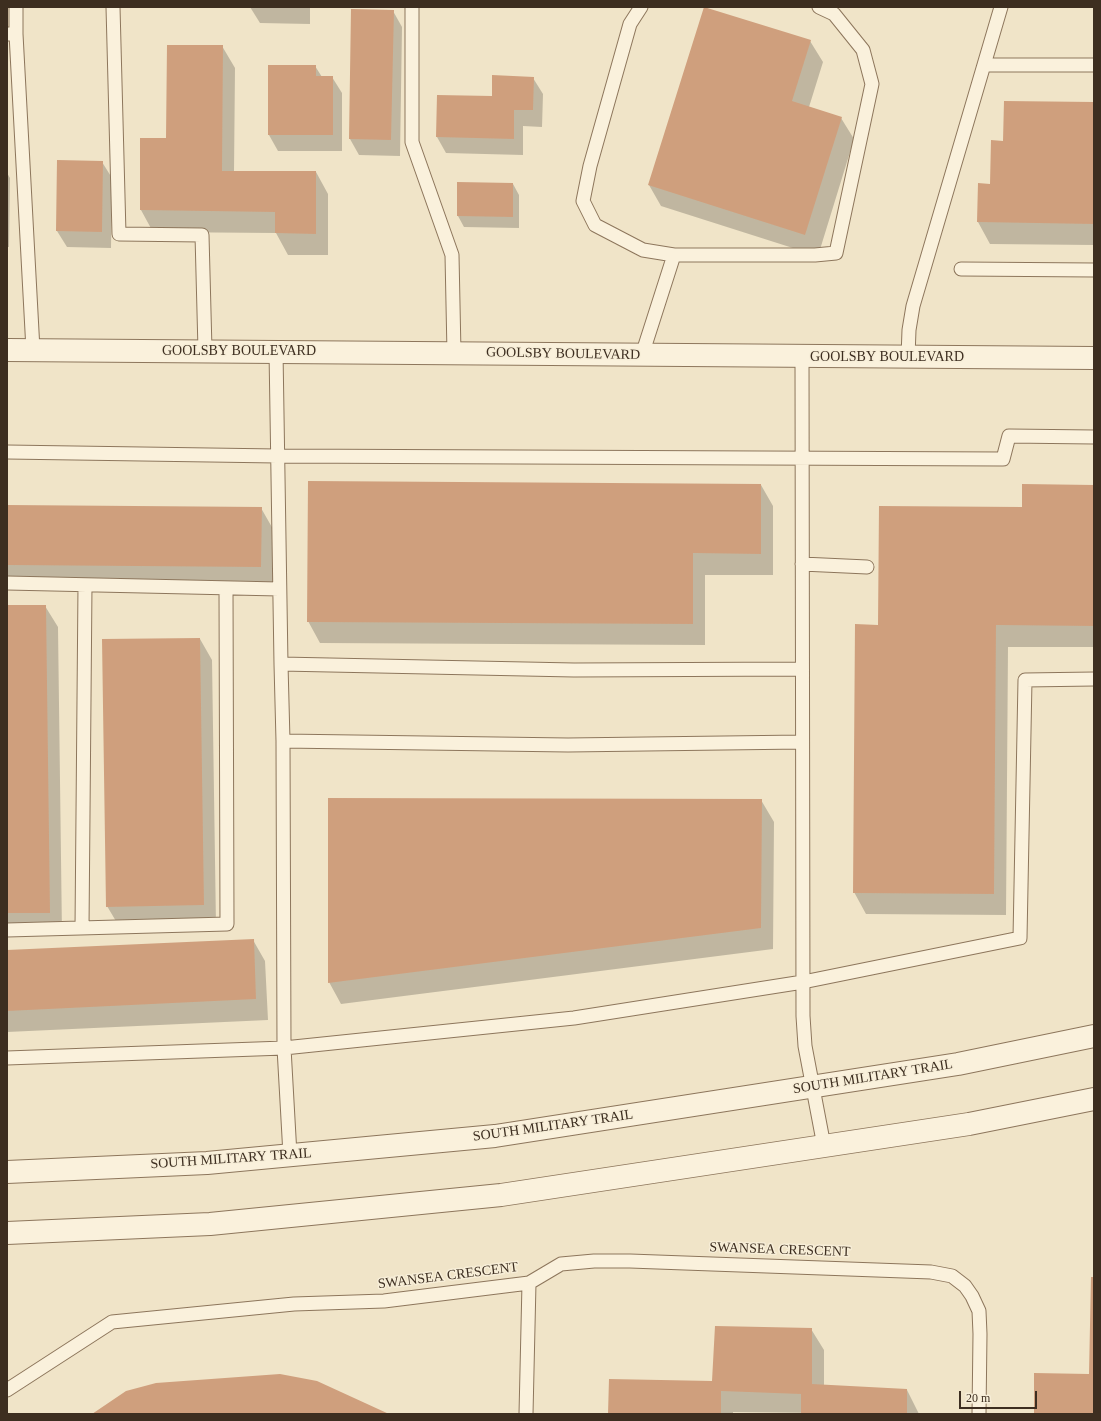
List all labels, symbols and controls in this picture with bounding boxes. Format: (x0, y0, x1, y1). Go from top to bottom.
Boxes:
street label: GOOLSBY BOULEVARD (162, 343, 316, 359)
street label: GOOLSBY BOULEVARD (486, 344, 640, 364)
street label: GOOLSBY BOULEVARD (810, 349, 964, 365)
street label: SOUTH MILITARY TRAIL (792, 1056, 954, 1098)
street label: SOUTH MILITARY TRAIL (472, 1106, 634, 1146)
street label: SOUTH MILITARY TRAIL (150, 1145, 312, 1173)
street label: SWANSEA CRESCENT (709, 1239, 851, 1261)
street label: SWANSEA CRESCENT (377, 1259, 519, 1293)
scale bar (961, 1383, 1039, 1409)
text: 20 m (966, 1391, 990, 1405)

